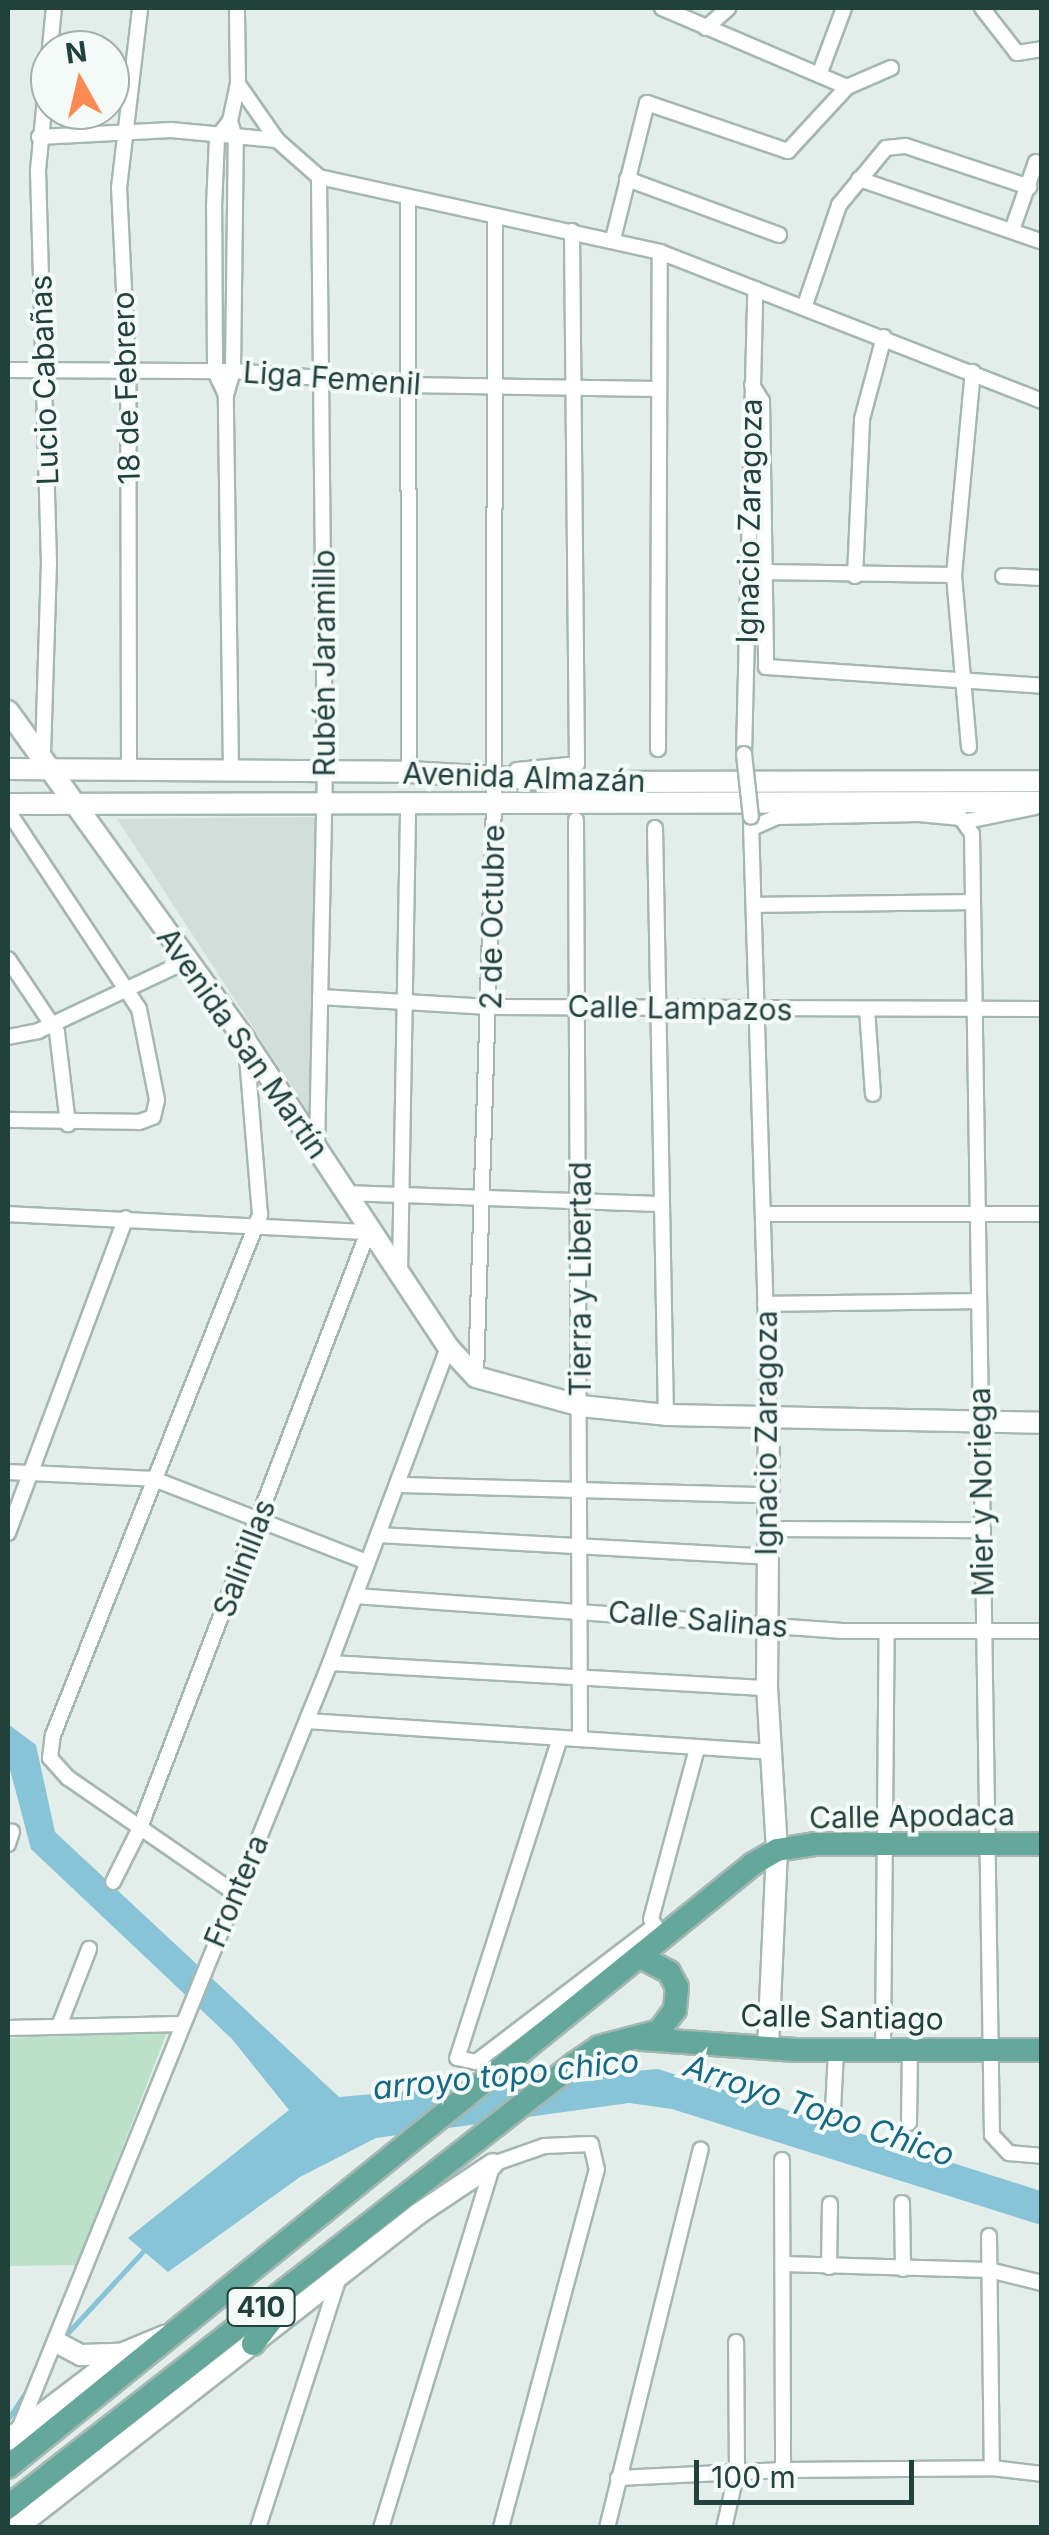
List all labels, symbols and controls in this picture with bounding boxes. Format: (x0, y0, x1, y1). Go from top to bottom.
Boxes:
north arrow (30, 30, 130, 130)
text: N (63, 34, 89, 71)
street label: Lucio Cabañas (22, 274, 66, 486)
street label: 18 de Febrero (105, 291, 147, 485)
street label: Liga Femenil (242, 354, 422, 402)
street label: Ignacio Zaragoza (729, 398, 769, 644)
street label: Rubén Jaramillo (306, 549, 342, 777)
street label: Avenida Almazán (402, 755, 646, 799)
street label: 2 de Octubre (472, 824, 512, 1010)
street label: Avenida San Martín (150, 921, 336, 1165)
street label: Calle Lampazos (567, 988, 793, 1028)
street label: Tierra y Libertad (562, 1162, 598, 1396)
street label: Ignacio Zaragoza (748, 1310, 784, 1556)
street label: Mier y Noriega (961, 1387, 1001, 1597)
street label: Salinillas (205, 1494, 283, 1622)
street label: Calle Salinas (607, 1593, 789, 1645)
street label: Calle Apodaca (809, 1796, 1015, 1836)
street label: Frontera (196, 1829, 276, 1953)
street label: Calle Santiago (740, 1997, 944, 2037)
water label: arroyo topo chico (371, 2042, 641, 2108)
water label: Arroyo Topo Chico (679, 2047, 959, 2175)
road number: 410 (226, 2284, 296, 2330)
scale bar (699, 2440, 919, 2502)
text: 100 m (711, 2459, 796, 2495)

